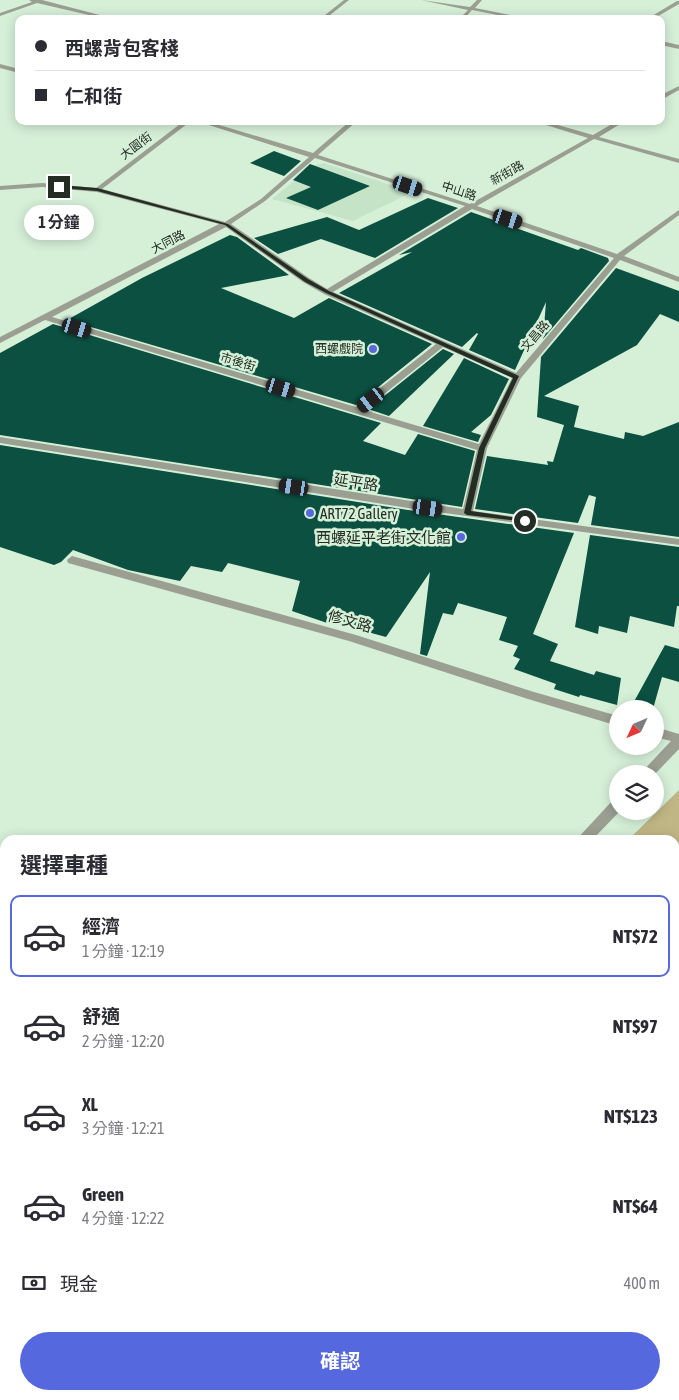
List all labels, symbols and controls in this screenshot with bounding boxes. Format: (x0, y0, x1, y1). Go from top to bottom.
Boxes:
text: 西螺背包客棧 (65, 37, 179, 59)
text: 仁和街 (65, 85, 122, 107)
street label: 大園街 (117, 130, 155, 162)
street label: 新街路 (488, 158, 526, 188)
car (391, 174, 424, 198)
route end (48, 176, 70, 198)
street label: 中山路 (440, 179, 478, 203)
callout: 1 分鐘 (24, 204, 94, 240)
car (491, 207, 524, 231)
text: 1 分鐘 (38, 213, 80, 231)
street label: 大同路 (149, 228, 187, 256)
car (60, 316, 93, 340)
street label: 文昌路 (518, 318, 552, 354)
place label: 西螺戲院 (315, 342, 363, 356)
marker: 西螺戲院 (367, 343, 379, 355)
street label: 市後街 (219, 350, 257, 374)
car (264, 376, 297, 400)
car (354, 385, 387, 415)
street label: 延平路 (332, 470, 380, 494)
car (278, 477, 309, 497)
car (412, 498, 443, 518)
place label: ART72 Gallery (320, 505, 398, 522)
marker: ART72 Gallery (304, 507, 316, 519)
route start (514, 510, 536, 532)
place label: 西螺延平老街文化館 (316, 529, 451, 546)
marker: 西螺延平老街文化館 (455, 531, 467, 543)
street label: 修文路 (326, 607, 374, 635)
north arrow (609, 700, 664, 755)
map controls (609, 700, 664, 820)
button: layers (609, 765, 664, 820)
text: 選擇車種 (20, 852, 108, 878)
icon: car (22, 914, 67, 959)
text: 經濟 (82, 915, 120, 937)
text: NT$72 (613, 925, 658, 947)
text: 1 分鐘 · 12:19 (82, 942, 164, 960)
icon: car (22, 1004, 67, 1049)
text: 舒適 (82, 1005, 120, 1027)
text: NT$97 (613, 1015, 658, 1037)
text: 2 分鐘 · 12:20 (82, 1032, 164, 1050)
text: XL (82, 1093, 98, 1115)
icon: car (22, 1094, 67, 1139)
text: NT$123 (604, 1105, 658, 1127)
text: 3 分鐘 · 12:21 (82, 1119, 164, 1137)
text: Green (82, 1183, 124, 1205)
icon: car (22, 1184, 67, 1229)
text: NT$64 (613, 1195, 658, 1217)
text: 4 分鐘 · 12:22 (82, 1209, 164, 1227)
icon: cash (20, 1269, 48, 1297)
text: 現金 (60, 1273, 98, 1295)
text: 400 m (624, 1274, 660, 1292)
button: 確認 (20, 1332, 660, 1390)

